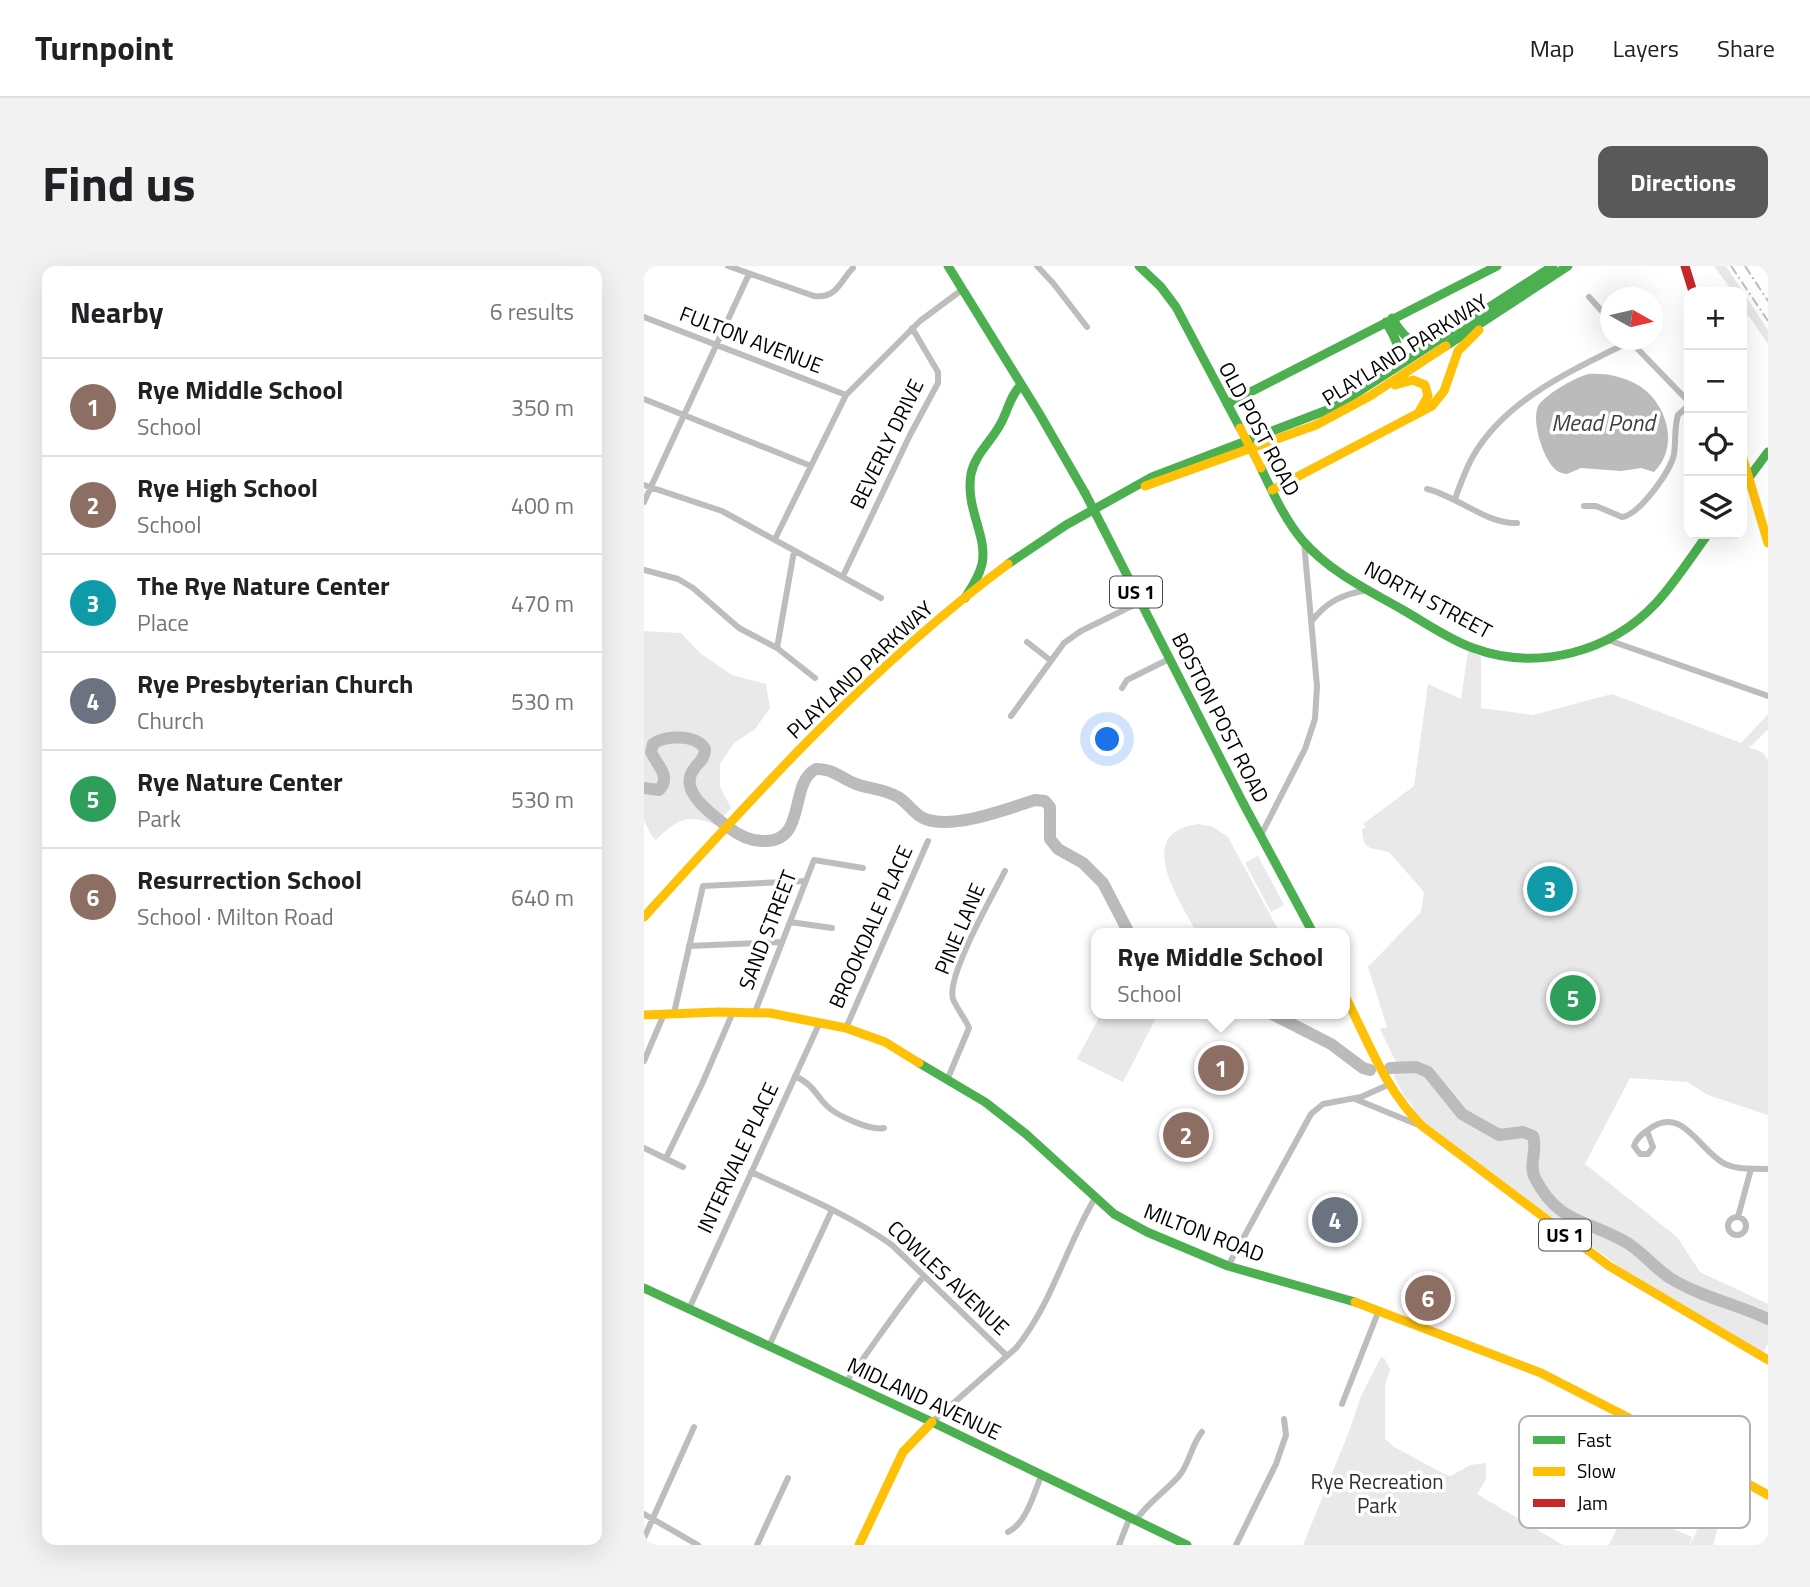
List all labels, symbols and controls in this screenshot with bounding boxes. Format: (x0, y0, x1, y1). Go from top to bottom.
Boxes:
text: Turnpoint (35, 23, 174, 73)
text: Map (1530, 30, 1575, 66)
text: Layers (1613, 30, 1679, 66)
text: Share (1717, 30, 1775, 66)
text: Find us (42, 145, 196, 220)
button: Directions (1598, 146, 1768, 218)
street label: PLAYLAND PARKWAY (1315, 285, 1494, 413)
north arrow (1600, 287, 1663, 350)
map controls (1684, 287, 1747, 539)
button: + (1684, 287, 1747, 350)
text: Nearby (70, 289, 163, 335)
text: 6 results (490, 294, 574, 329)
street label: FULTON AVENUE (675, 297, 828, 381)
button: − (1684, 350, 1747, 413)
street label: OLD POST ROAD (1211, 356, 1309, 501)
text: Rye Middle School (137, 370, 343, 409)
street label: BEVERLY DRIVE (841, 373, 931, 514)
text: 1 (87, 390, 99, 425)
text: 350 m (511, 390, 574, 425)
water label: Mead Pond (1551, 405, 1657, 440)
text: School (137, 409, 201, 444)
button: locate (1684, 413, 1747, 476)
text: Rye High School (137, 468, 318, 507)
button: layers (1684, 476, 1747, 539)
text: 2 (87, 488, 99, 523)
text: 400 m (511, 488, 574, 523)
text: School (137, 507, 201, 542)
street label: NORTH STREET (1359, 552, 1498, 646)
text: The Rye Nature Center (137, 566, 390, 605)
road number: US 1 (1110, 576, 1162, 608)
text: 3 (87, 586, 99, 621)
text: 470 m (511, 586, 574, 621)
street label: PLAYLAND PARKWAY (779, 592, 940, 746)
text: Place (137, 605, 189, 640)
street label: BOSTON POST ROAD (1164, 627, 1278, 808)
text: Rye Presbyterian Church (137, 664, 413, 703)
text: 4 (87, 684, 99, 719)
text: 530 m (511, 684, 574, 719)
text: Church (137, 703, 204, 738)
your location (1090, 722, 1124, 756)
text: Rye Nature Center (137, 762, 343, 801)
text: 5 (87, 782, 99, 817)
text: 530 m (511, 782, 574, 817)
text: Park (137, 801, 181, 836)
street label: BROOKDALE PLACE (820, 840, 920, 1013)
text: Resurrection School (137, 860, 362, 899)
pin: 3 (1527, 863, 1573, 915)
street label: SAND STREET (730, 865, 805, 994)
street label: PINE LANE (926, 878, 993, 979)
text: 6 (87, 880, 99, 915)
text: 640 m (511, 880, 574, 915)
text: School · Milton Road (137, 899, 334, 934)
popup (1091, 928, 1350, 1019)
text: Rye Middle School (1117, 937, 1324, 976)
pin: 5 (1550, 972, 1596, 1024)
text: School (1117, 976, 1182, 1011)
pin: 1 (1198, 1042, 1244, 1094)
street label: INTERVALE PLACE (688, 1077, 786, 1238)
pin: 2 (1163, 1109, 1209, 1161)
street label: MILTON ROAD (1139, 1194, 1269, 1270)
pin: 4 (1312, 1194, 1358, 1246)
street label: COWLES AVENUE (881, 1212, 1017, 1342)
road number: US 1 (1539, 1219, 1591, 1250)
pin: 6 (1405, 1272, 1451, 1324)
street label: MIDLAND AVENUE (842, 1348, 1007, 1448)
legend (1519, 1416, 1750, 1528)
text: Fast (1577, 1425, 1612, 1454)
text: Slow (1577, 1456, 1616, 1485)
park label: Rye Recreation Park (1310, 1465, 1444, 1521)
text: Jam (1577, 1488, 1608, 1517)

